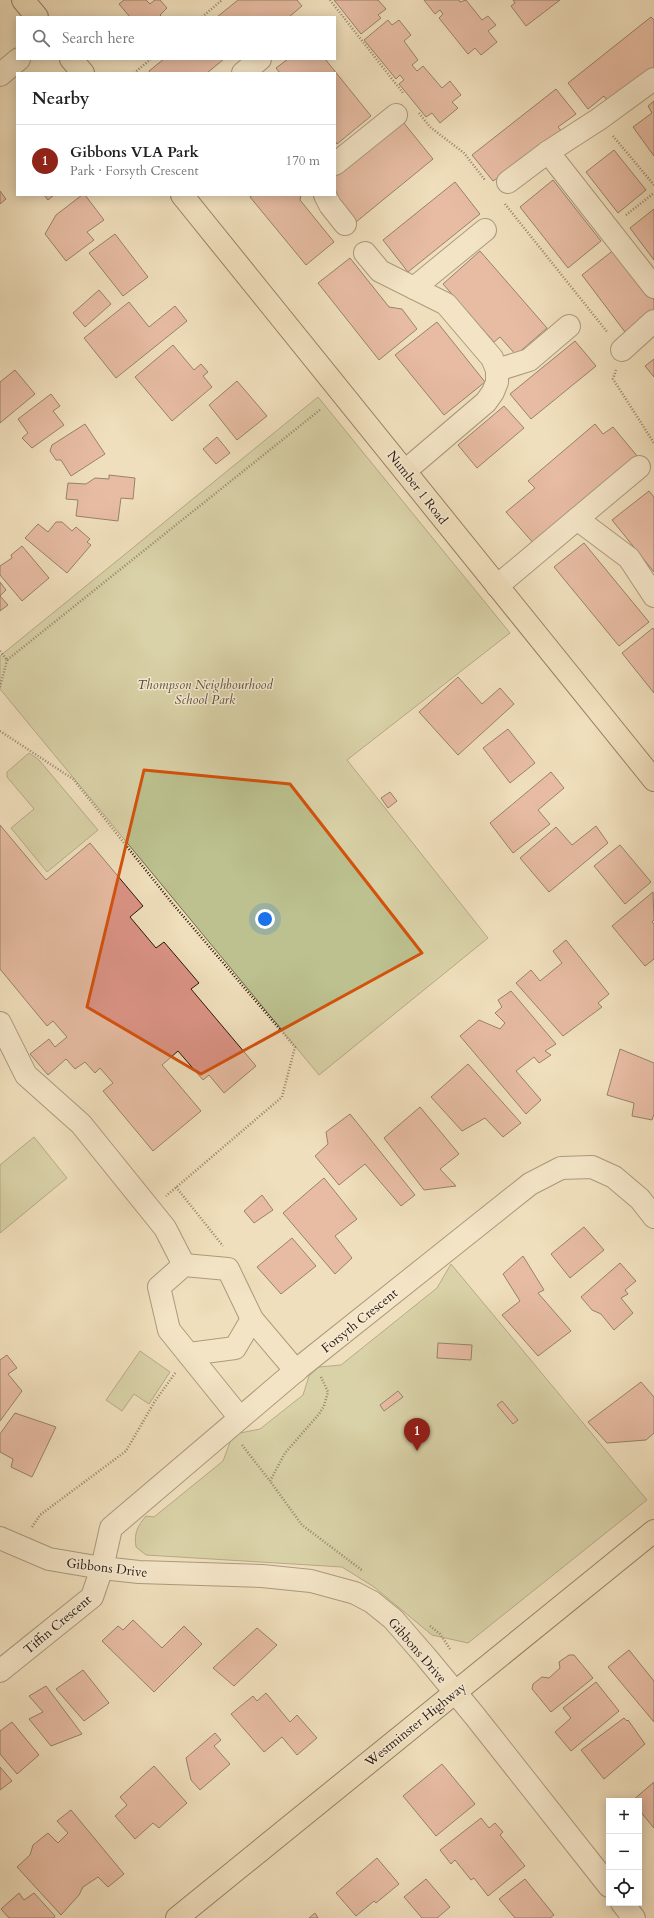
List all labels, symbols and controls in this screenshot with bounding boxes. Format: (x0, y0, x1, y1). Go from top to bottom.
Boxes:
search box (16, 16, 336, 60)
icon: search (30, 27, 52, 49)
text: Search here (62, 28, 135, 48)
text: Nearby (32, 87, 89, 110)
text: Gibbons VLA Park (70, 142, 199, 162)
text: 1 (42, 152, 48, 170)
text: 170 m (286, 152, 320, 170)
text: Park · Forsyth Crescent (70, 162, 199, 180)
street label: Number 1 Road (383, 447, 452, 528)
park label: Thompson Neighbourhood School Park (137, 676, 273, 709)
your location (255, 909, 275, 929)
street label: Forsyth Crescent (318, 1284, 402, 1357)
pin: 1 (404, 1418, 430, 1451)
street label: Gibbons Drive (65, 1554, 149, 1582)
street label: Tiffin Crescent (20, 1591, 95, 1659)
street label: Gibbons Drive (384, 1614, 451, 1687)
street label: Westminster Highway (361, 1678, 470, 1772)
map controls (606, 1798, 642, 1906)
button: + (606, 1798, 642, 1834)
button: − (606, 1834, 642, 1870)
button: locate (606, 1870, 642, 1906)

